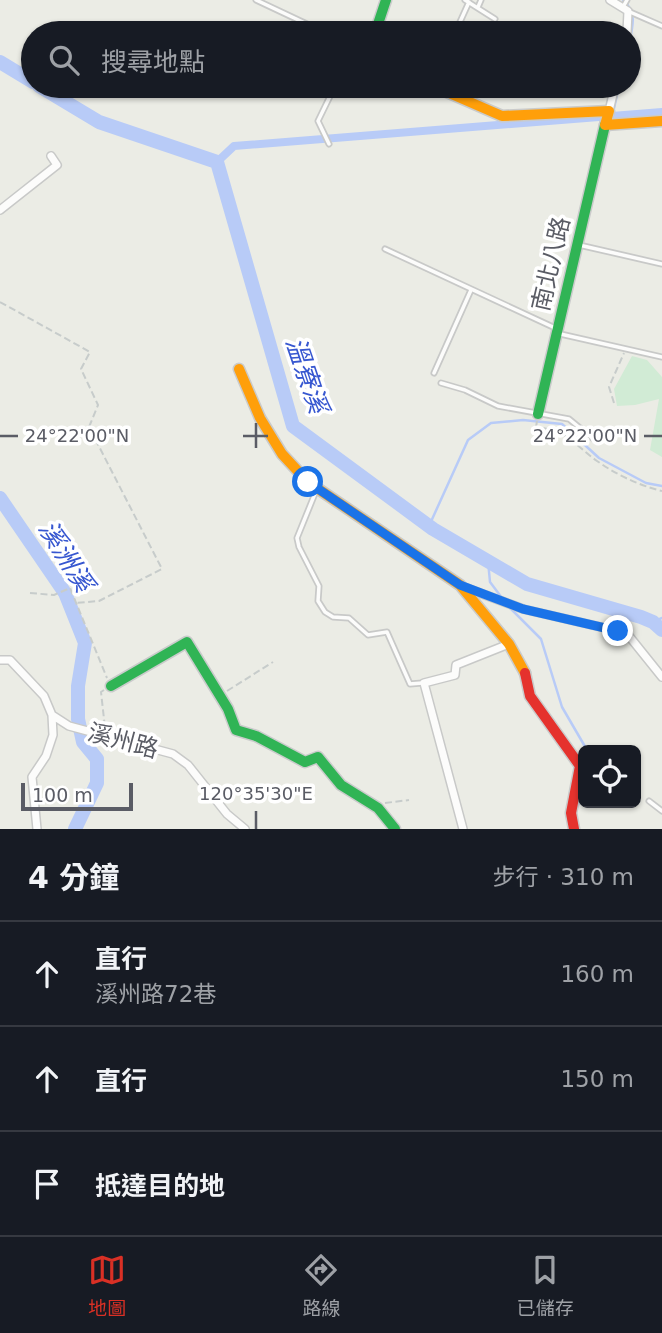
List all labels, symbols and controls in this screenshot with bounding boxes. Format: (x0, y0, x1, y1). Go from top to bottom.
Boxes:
search box (21, 21, 641, 98)
icon: search (45, 41, 83, 79)
text: 搜尋地點 (101, 47, 205, 77)
street label: 南北八路 (527, 214, 575, 314)
water label: 溫寮溪 (280, 333, 335, 421)
text: 24°22'00"N (25, 425, 129, 446)
text: 24°22'00"N (533, 425, 637, 446)
route start (292, 466, 323, 497)
water label: 溪洲溪 (33, 515, 102, 600)
route end (602, 615, 633, 646)
street label: 溪州路 (85, 718, 161, 764)
map controls (578, 745, 641, 808)
button: locate (578, 745, 641, 808)
scale bar (21, 780, 133, 812)
text: 120°35'30"E (199, 783, 313, 804)
text: 100 m (32, 784, 93, 806)
text: 4 分鐘 (28, 860, 119, 895)
text: 步行 · 310 m (492, 864, 634, 890)
text: 直行 (95, 944, 147, 974)
icon: ahead (28, 955, 66, 993)
text: 160 m (560, 961, 634, 987)
text: 溪州路72巷 (95, 981, 216, 1007)
icon: ahead (28, 1060, 66, 1098)
text: 直行 (95, 1066, 147, 1096)
text: 150 m (560, 1066, 634, 1092)
icon: arrive (28, 1165, 66, 1203)
text: 抵達目的地 (95, 1171, 225, 1201)
tab: 地圖 (88, 1251, 126, 1320)
tab: 路線 (302, 1251, 341, 1320)
tab: 已儲存 (517, 1251, 574, 1320)

